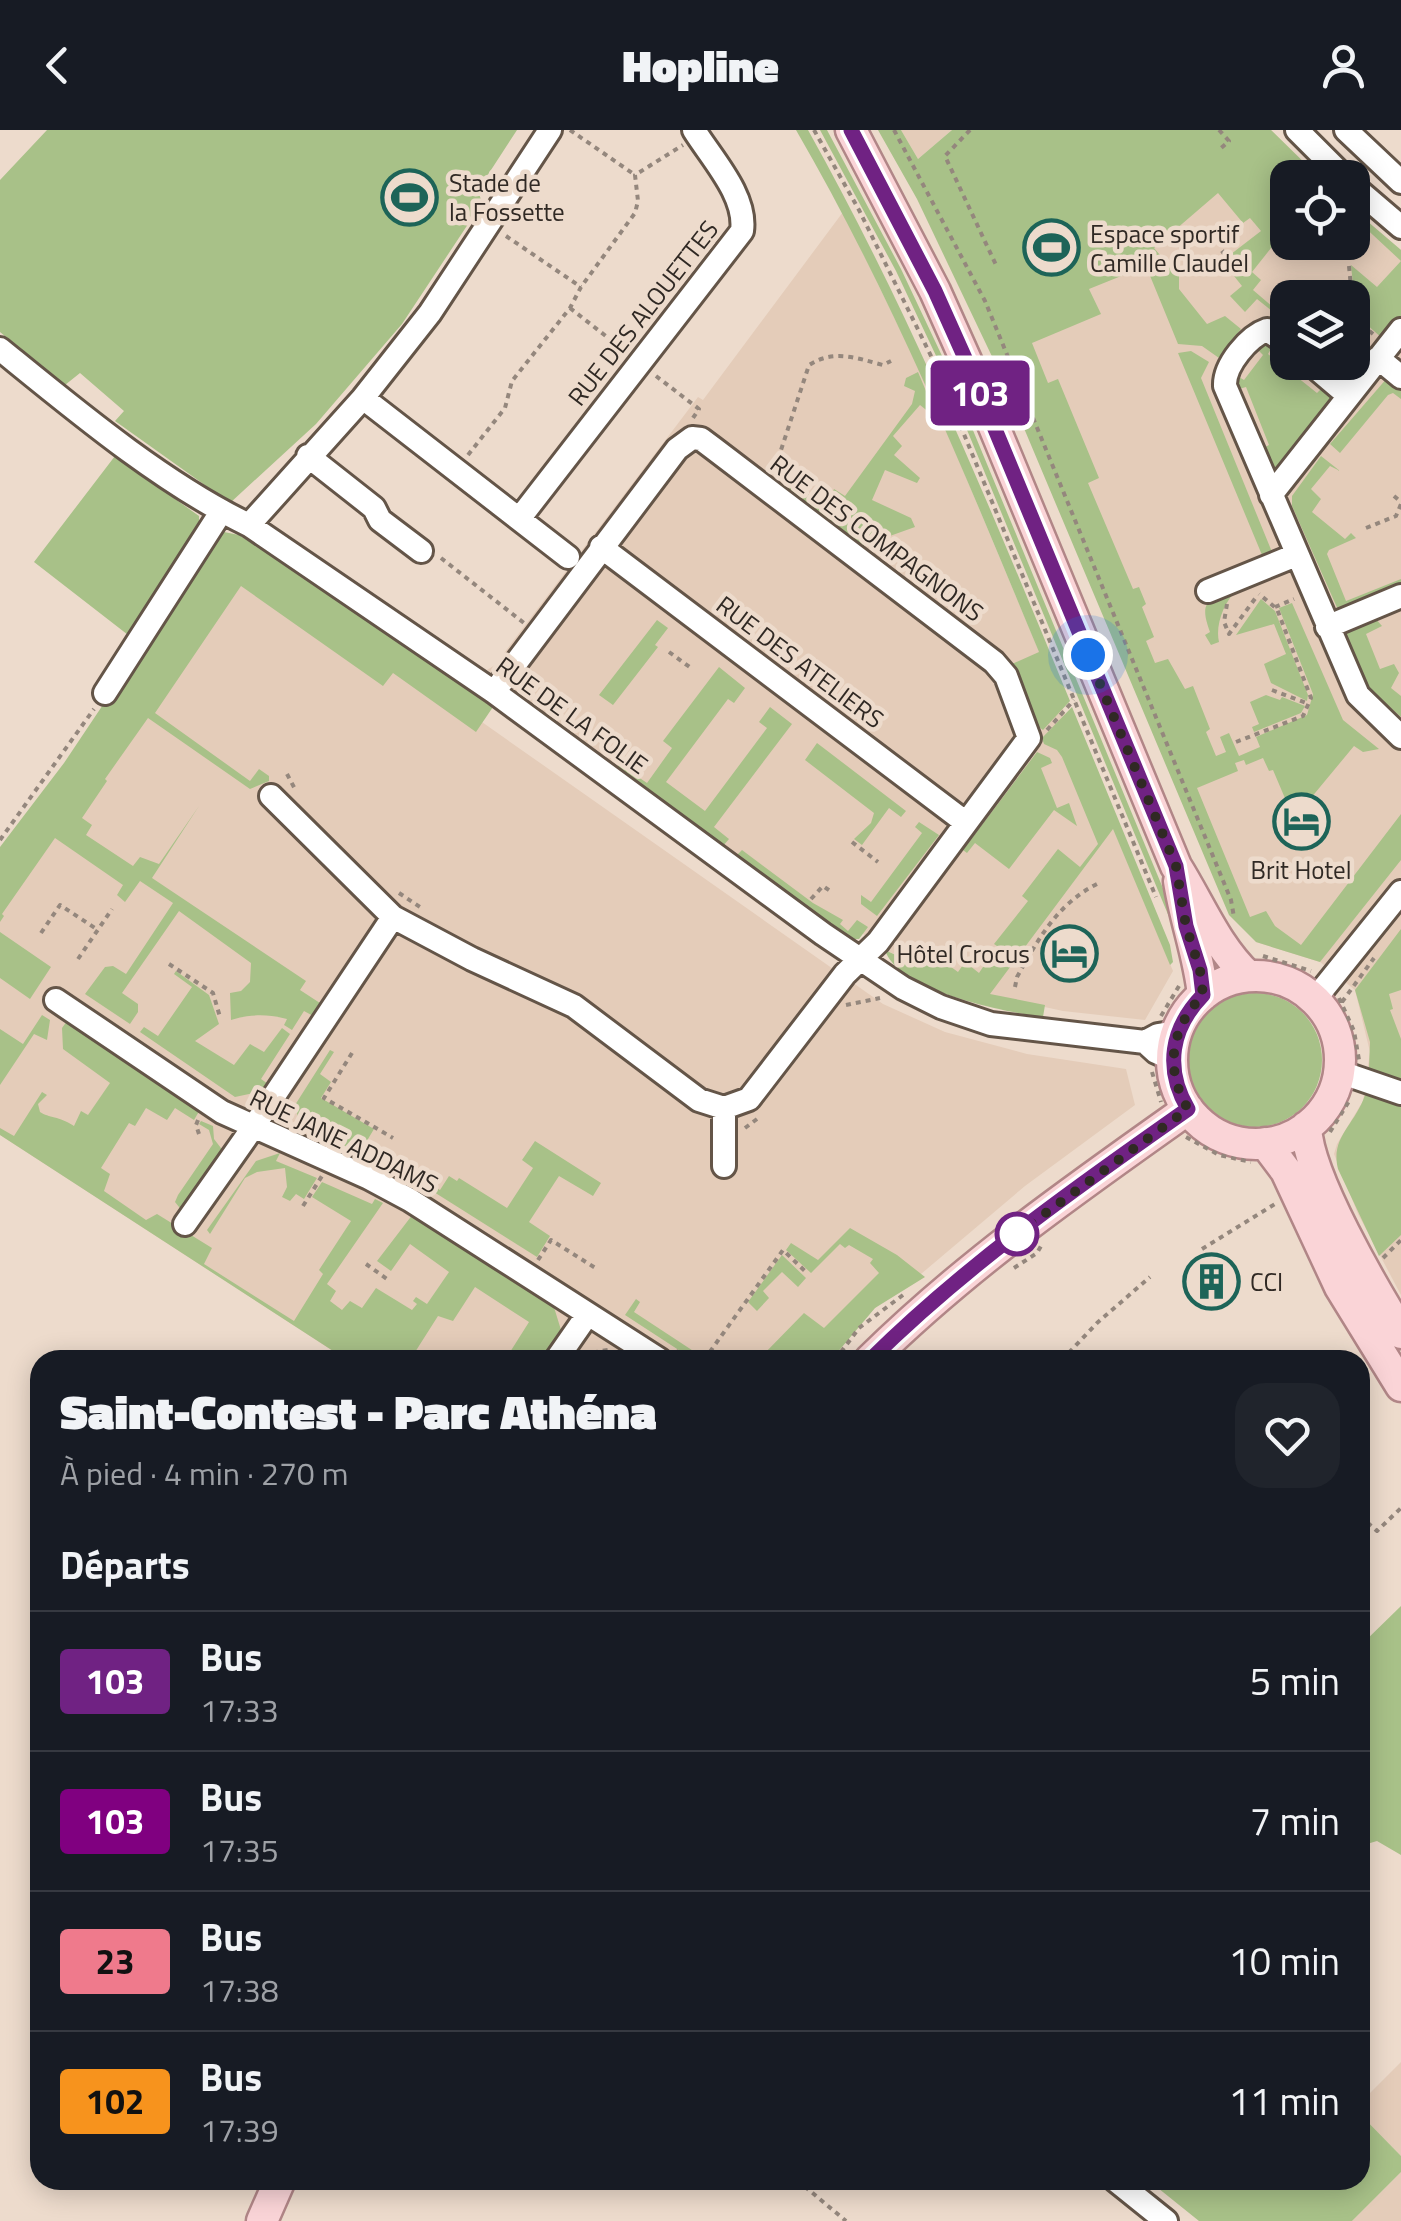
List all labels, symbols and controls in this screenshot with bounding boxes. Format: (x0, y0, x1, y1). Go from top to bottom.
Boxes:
text: Hopline (622, 31, 779, 99)
icon: back (30, 38, 85, 93)
icon: person (1316, 38, 1371, 93)
map controls (1270, 160, 1370, 380)
button: locate (1270, 160, 1370, 260)
place label: Stade de la Fossette (449, 164, 565, 231)
sports icon: Stade de la Fossette (380, 167, 440, 227)
street label: RUE DES ALOUETTES (558, 212, 728, 414)
place label: Espace sportif Camille Claudel (1090, 215, 1249, 282)
sports icon: Espace sportif Camille Claudel (1021, 218, 1081, 278)
button: layers (1270, 280, 1370, 380)
line badge: 103 (922, 360, 1038, 426)
text: 103 (951, 366, 1009, 420)
street label: RUE DES COMPAGNONS (762, 445, 992, 631)
street label: RUE DES ATELIERS (708, 586, 892, 738)
your location (1063, 630, 1113, 680)
street label: RUE DE LA FOLIE (488, 647, 656, 783)
hotel icon: Brit Hotel (1271, 791, 1331, 851)
place label: Brit Hotel (1251, 851, 1351, 889)
hotel icon: Hôtel Crocus (1039, 924, 1099, 984)
place label: Hôtel Crocus (897, 935, 1030, 973)
street label: RUE JANE ADDAMS (243, 1079, 445, 1203)
unlabelled marker (996, 1213, 1038, 1255)
building icon: CCI (1181, 1252, 1241, 1312)
place label: CCI (1250, 1263, 1283, 1301)
text: Saint-Contest - Parc Athéna (60, 1375, 657, 1448)
button: heart (1235, 1383, 1340, 1488)
text: À pied · 4 min · 270 m (60, 1449, 349, 1497)
text: Départs (60, 1536, 190, 1594)
text: Bus (200, 1628, 262, 1686)
text: 5 min (1250, 1652, 1340, 1710)
text: 103 (86, 1654, 144, 1708)
text: 17:33 (200, 1686, 279, 1734)
text: Bus (200, 1768, 262, 1826)
text: 7 min (1250, 1792, 1340, 1850)
text: 103 (86, 1794, 144, 1848)
text: 17:35 (200, 1826, 279, 1874)
text: Bus (200, 1908, 262, 1966)
text: 10 min (1229, 1932, 1340, 1990)
text: 23 (95, 1934, 135, 1988)
text: 17:38 (200, 1966, 279, 2014)
text: Bus (200, 2048, 262, 2106)
text: 11 min (1229, 2072, 1340, 2130)
text: 102 (86, 2074, 144, 2128)
text: 17:39 (200, 2106, 279, 2154)

